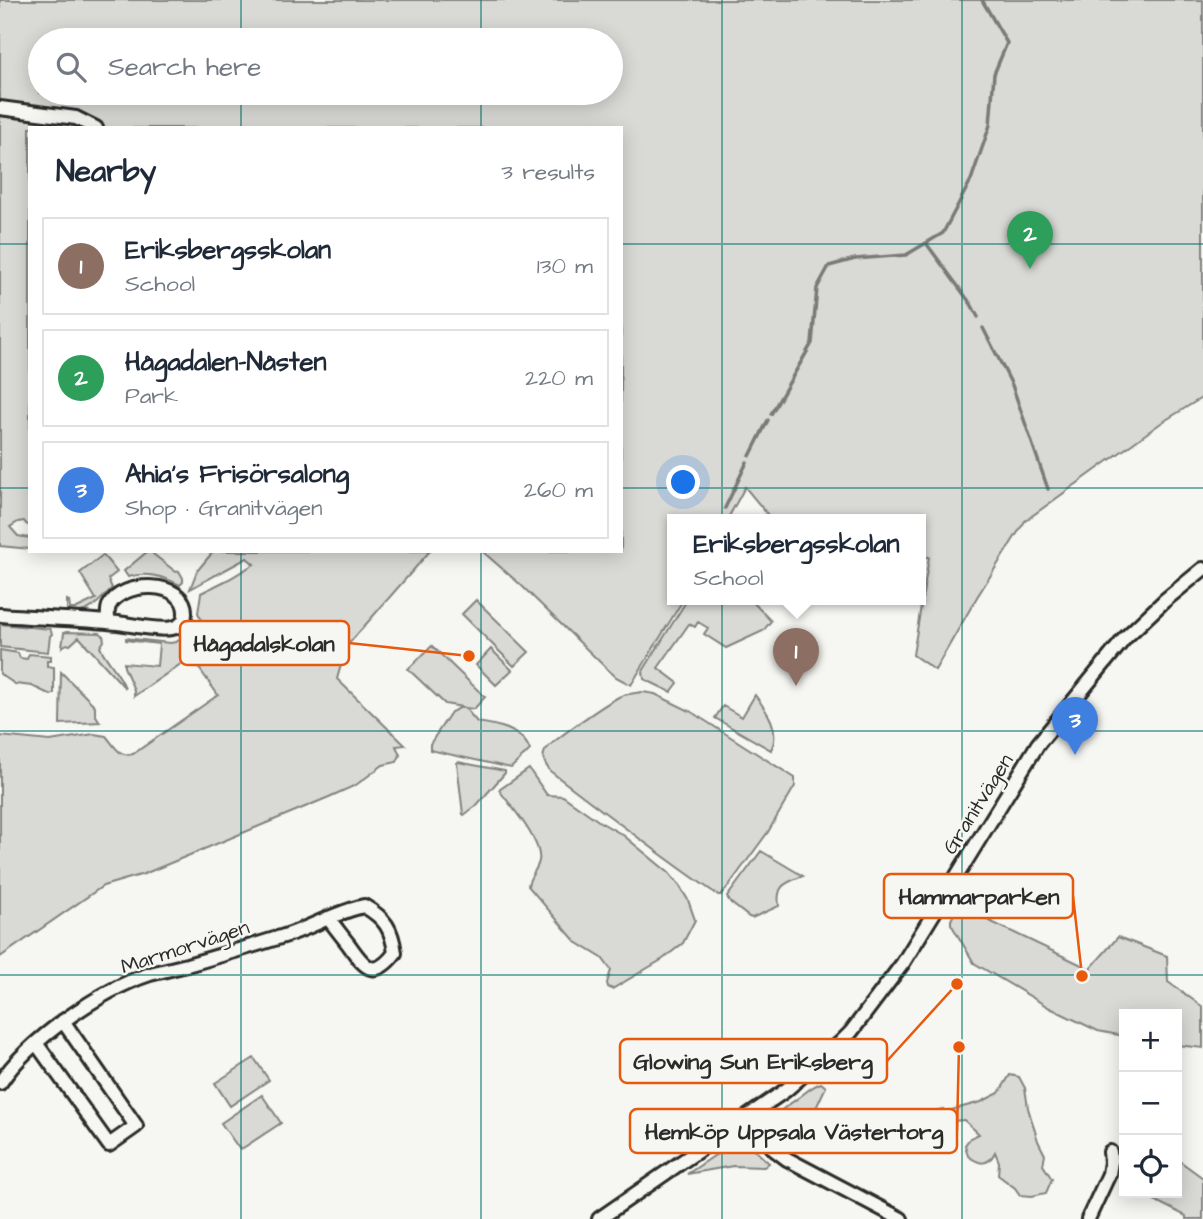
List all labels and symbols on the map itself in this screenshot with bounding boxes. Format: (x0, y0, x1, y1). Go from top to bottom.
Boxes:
pin: 2 (1007, 211, 1053, 269)
your location (666, 465, 700, 499)
callout: Hågadalskolan (180, 621, 349, 665)
text: Hågadalskolan (193, 628, 335, 661)
pin: 1 (773, 628, 819, 686)
pin: 3 (1052, 697, 1098, 755)
street label: Granitvägen (936, 748, 1022, 861)
callout: Hammarparken (884, 874, 1073, 918)
text: Hammarparken (898, 881, 1060, 913)
street label: Marmorvägen (117, 913, 254, 983)
callout: Glowing Sun Eriksberg (620, 1039, 887, 1083)
text: Glowing Sun Eriksberg (633, 1046, 873, 1079)
callout: Hemköp Uppsala Västertorg (630, 1109, 957, 1153)
text: Hemköp Uppsala Västertorg (645, 1116, 943, 1149)

